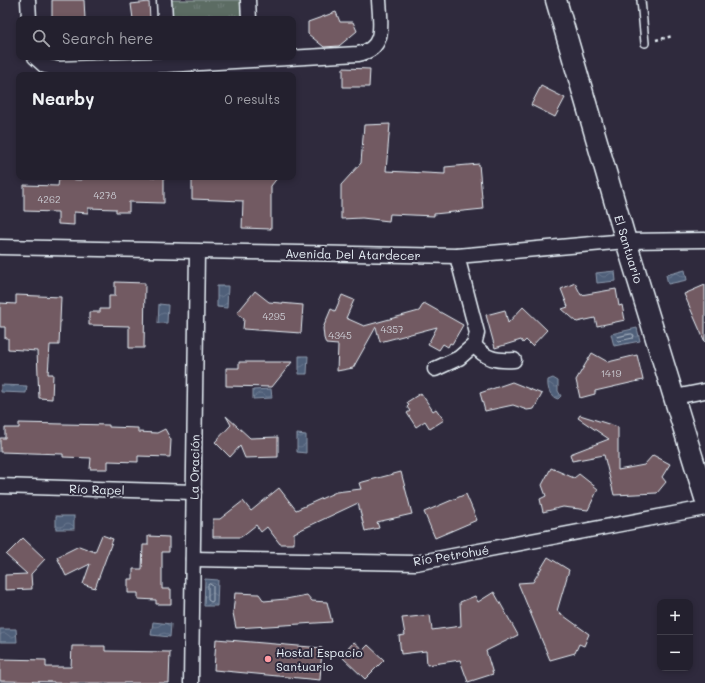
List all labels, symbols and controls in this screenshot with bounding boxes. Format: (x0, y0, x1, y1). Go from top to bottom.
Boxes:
search box (16, 16, 296, 60)
icon: search (30, 27, 52, 49)
text: Search here (62, 28, 153, 48)
text: Nearby (32, 87, 94, 109)
text: 0 results (225, 90, 280, 107)
house number: 4278 (93, 188, 117, 202)
house number: 4262 (37, 192, 61, 206)
street label: El Santuario (611, 213, 647, 285)
street label: Avenida Del Atardecer (285, 245, 421, 263)
house number: 4295 (262, 309, 286, 323)
house number: 4357 (380, 322, 404, 336)
house number: 4345 (328, 328, 352, 342)
house number: 1419 (601, 366, 621, 380)
street label: La Oración (185, 434, 203, 500)
street label: Río Rapel (69, 480, 125, 498)
street label: Río Petrohué (412, 541, 490, 569)
map controls (657, 599, 693, 671)
button: + (657, 599, 693, 635)
button: − (657, 635, 693, 671)
place label: Hostal Espacio Santuario (276, 644, 363, 674)
marker: Hostal Espacio Santuario (263, 654, 273, 664)

